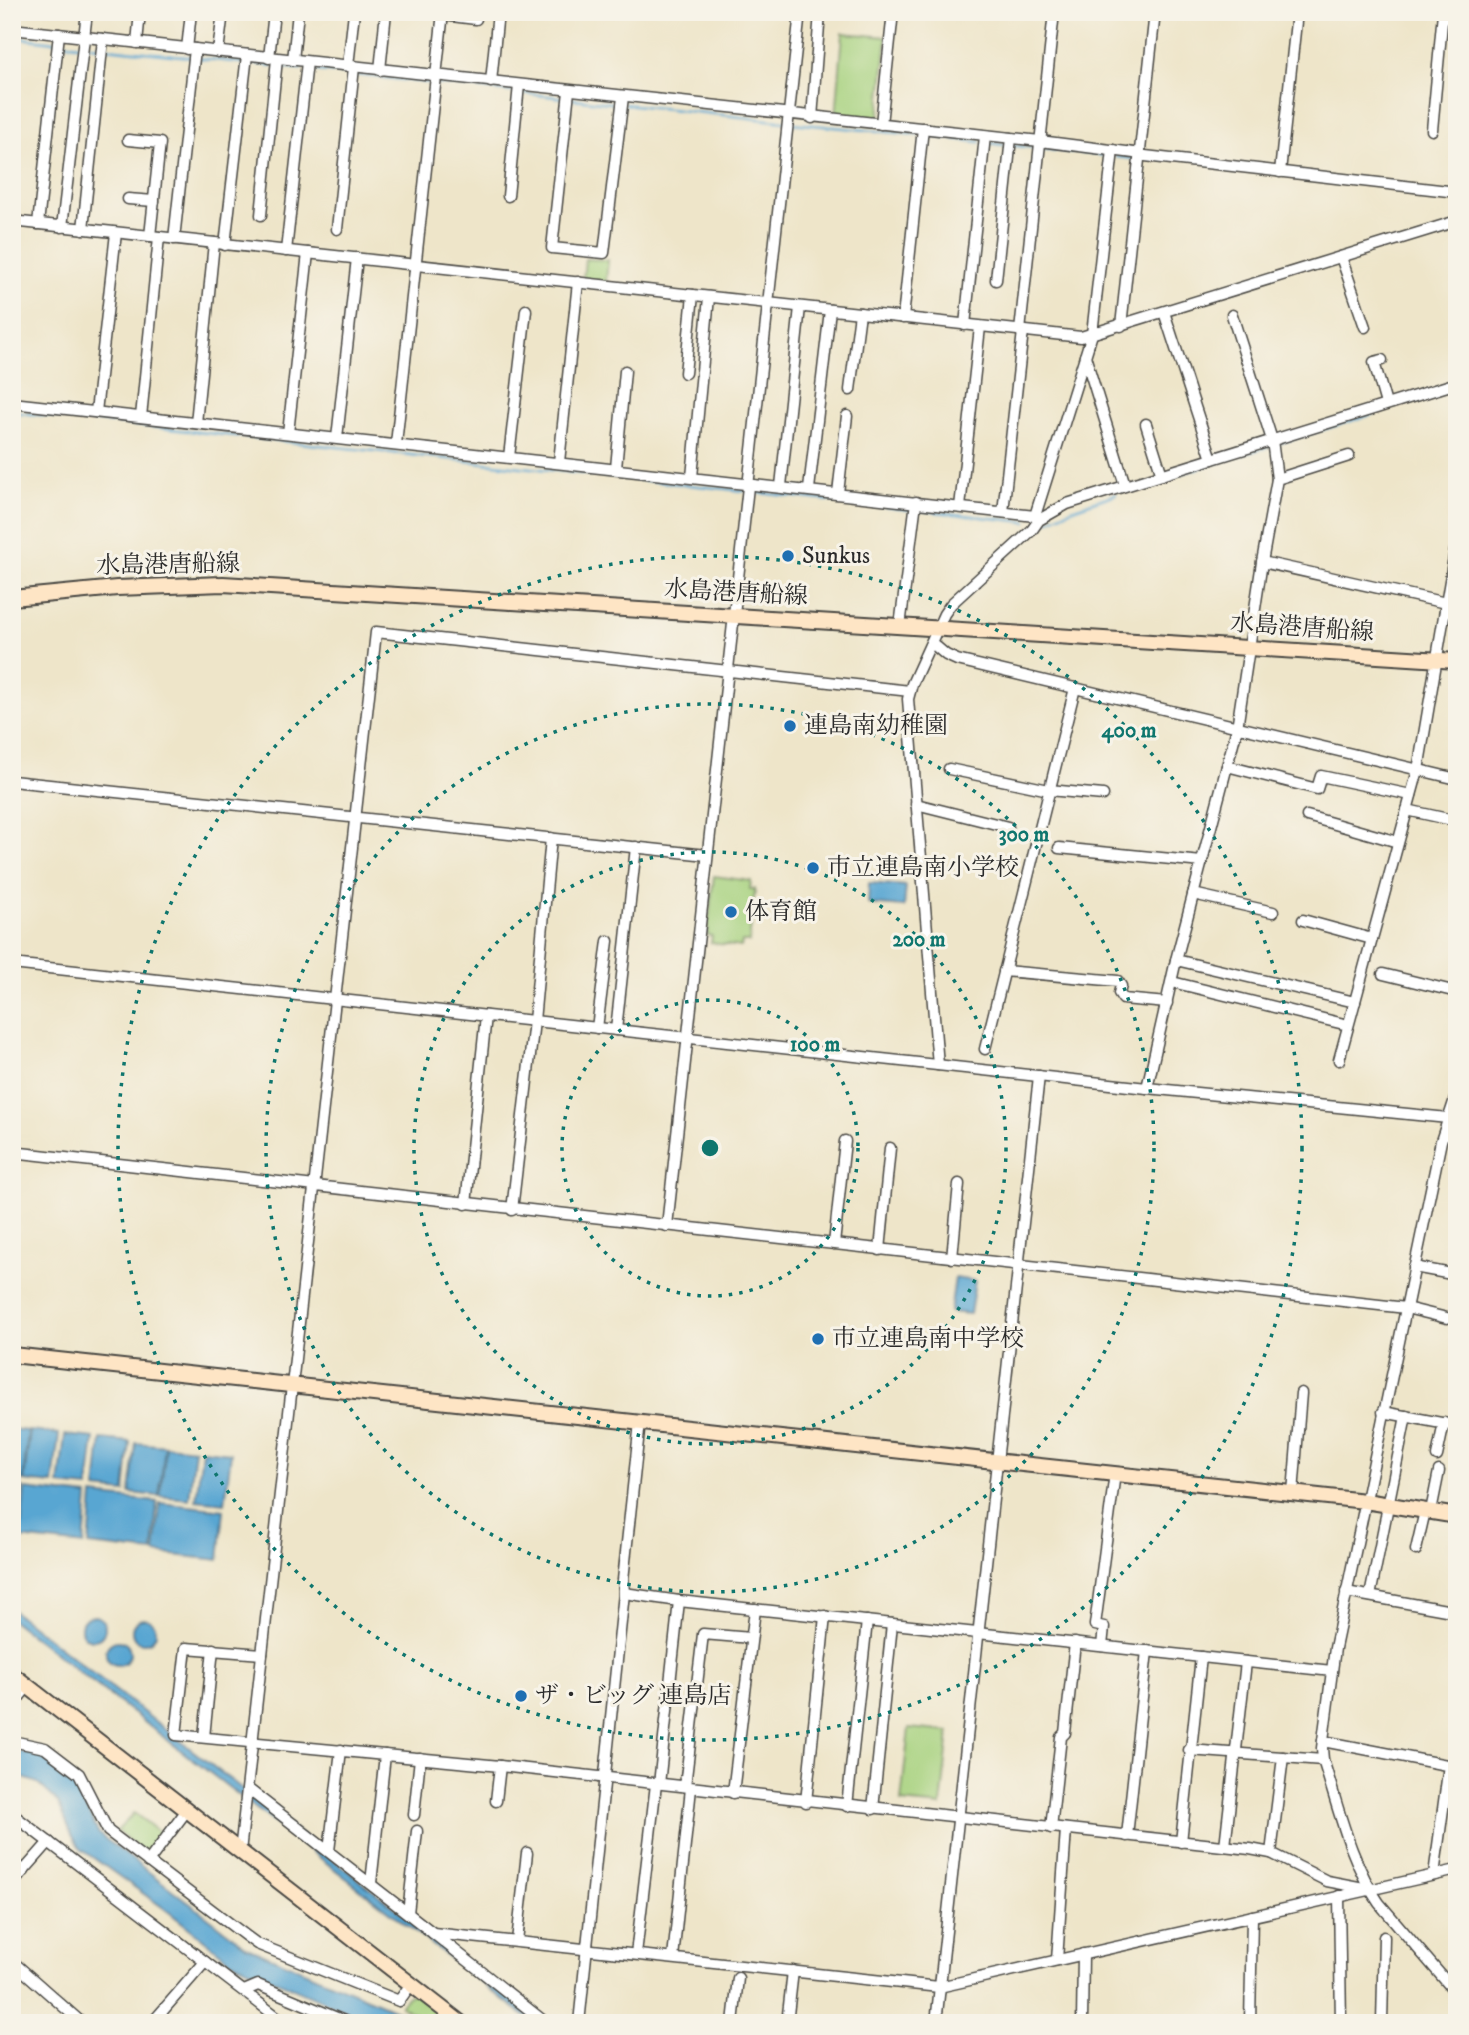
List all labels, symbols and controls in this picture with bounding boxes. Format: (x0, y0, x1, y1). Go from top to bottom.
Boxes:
place label: Sunkus (802, 541, 870, 571)
marker: Sunkus (780, 548, 796, 564)
street label: 水島港唐船線 (96, 549, 240, 581)
street label: 水島港唐船線 (663, 574, 809, 612)
street label: 水島港唐船線 (1229, 608, 1375, 648)
place label: 連島南幼稚園 (804, 711, 948, 741)
marker: 連島南幼稚園 (782, 718, 798, 734)
text: 400 m (1102, 718, 1157, 744)
text: 300 m (999, 822, 1050, 848)
place label: 市立連島南小学校 (827, 853, 1019, 883)
marker: 市立連島南小学校 (805, 860, 821, 876)
place label: 体育館 (745, 897, 817, 927)
marker: 体育館 (723, 904, 739, 920)
text: 200 m (892, 927, 946, 953)
text: 100 m (790, 1032, 840, 1058)
centre of rings (698, 1136, 722, 1160)
place label: 市立連島南中学校 (832, 1324, 1024, 1354)
marker: 市立連島南中学校 (810, 1331, 826, 1347)
place label: ザ・ビッグ 連島店 (535, 1681, 731, 1711)
marker: ザ・ビッグ 連島店 (513, 1688, 529, 1704)

